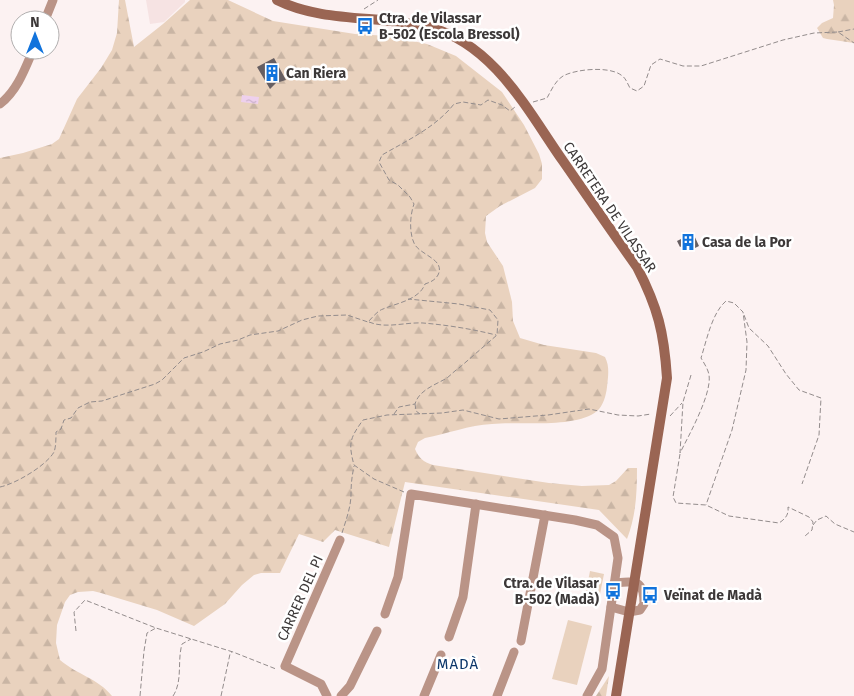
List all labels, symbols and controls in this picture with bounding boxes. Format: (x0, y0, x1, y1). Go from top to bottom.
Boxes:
north arrow (10, 10, 60, 60)
place label: Ctra. de Vilassar B-502 (Escola Bressol) (379, 10, 520, 43)
text: N (30, 14, 40, 31)
bus stop icon: Ctra. de Vilassar B-502 (Escola Bressol) (355, 16, 375, 36)
building icon: Can Riera (262, 63, 282, 83)
place label: Can Riera (286, 65, 346, 82)
street label: CARRETERA DE VILASSAR (560, 139, 660, 276)
building icon: Casa de la Por (678, 232, 698, 252)
place label: Casa de la Por (702, 234, 792, 251)
street label: CARRER DEL PI (274, 553, 327, 644)
place label: Ctra. de Vilasar B-502 (Madà) (504, 575, 599, 608)
bus stop icon: Ctra. de Vilasar B-502 (Madà) (603, 581, 623, 601)
bus stop icon: Veïnat de Madà (640, 585, 660, 605)
place label: Veïnat de Madà (663, 587, 762, 604)
district label: MADÀ (437, 655, 479, 673)

